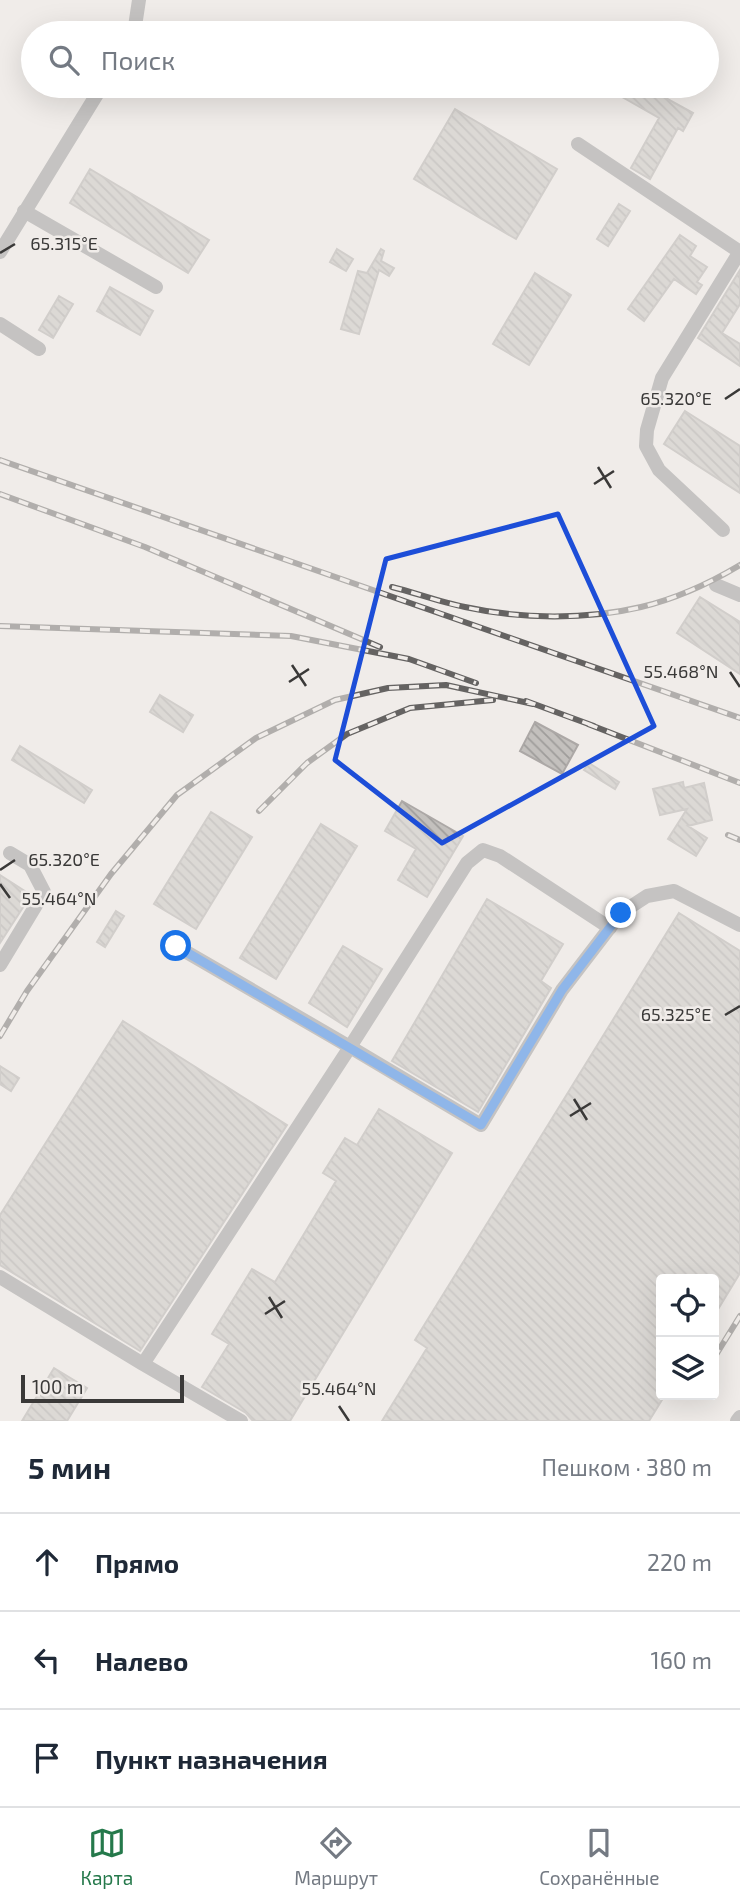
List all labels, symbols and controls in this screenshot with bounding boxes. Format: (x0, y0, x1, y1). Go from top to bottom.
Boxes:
search box (21, 21, 719, 98)
icon: search (45, 41, 83, 79)
text: Поиск (101, 44, 175, 75)
text: 65.315°E (30, 232, 98, 254)
text: 65.320°E (640, 387, 712, 409)
text: 55.468°N (644, 660, 718, 682)
text: 65.320°E (28, 848, 100, 870)
text: 55.464°N (22, 887, 96, 909)
route end (605, 897, 636, 928)
route start (160, 930, 191, 961)
text: 65.325°E (641, 1003, 711, 1025)
map controls (656, 1274, 719, 1400)
button: locate (656, 1274, 719, 1337)
button: layers (656, 1337, 719, 1400)
scale bar (21, 1372, 184, 1404)
text: 100 m (32, 1375, 83, 1398)
text: 55.464°N (302, 1377, 376, 1399)
text: 5 мин (28, 1449, 111, 1485)
text: Пешком · 380 m (542, 1453, 712, 1481)
icon: ahead (28, 1543, 66, 1581)
text: Прямо (95, 1547, 179, 1578)
text: 220 m (647, 1548, 712, 1576)
icon: left (28, 1641, 66, 1679)
text: Налево (95, 1645, 188, 1676)
text: 160 m (651, 1646, 712, 1674)
icon: arrive (28, 1739, 66, 1777)
text: Пункт назначения (95, 1743, 328, 1774)
tab: Карта (80, 1824, 133, 1889)
tab: Маршрут (294, 1824, 378, 1889)
tab: Сохранённые (539, 1824, 660, 1889)

